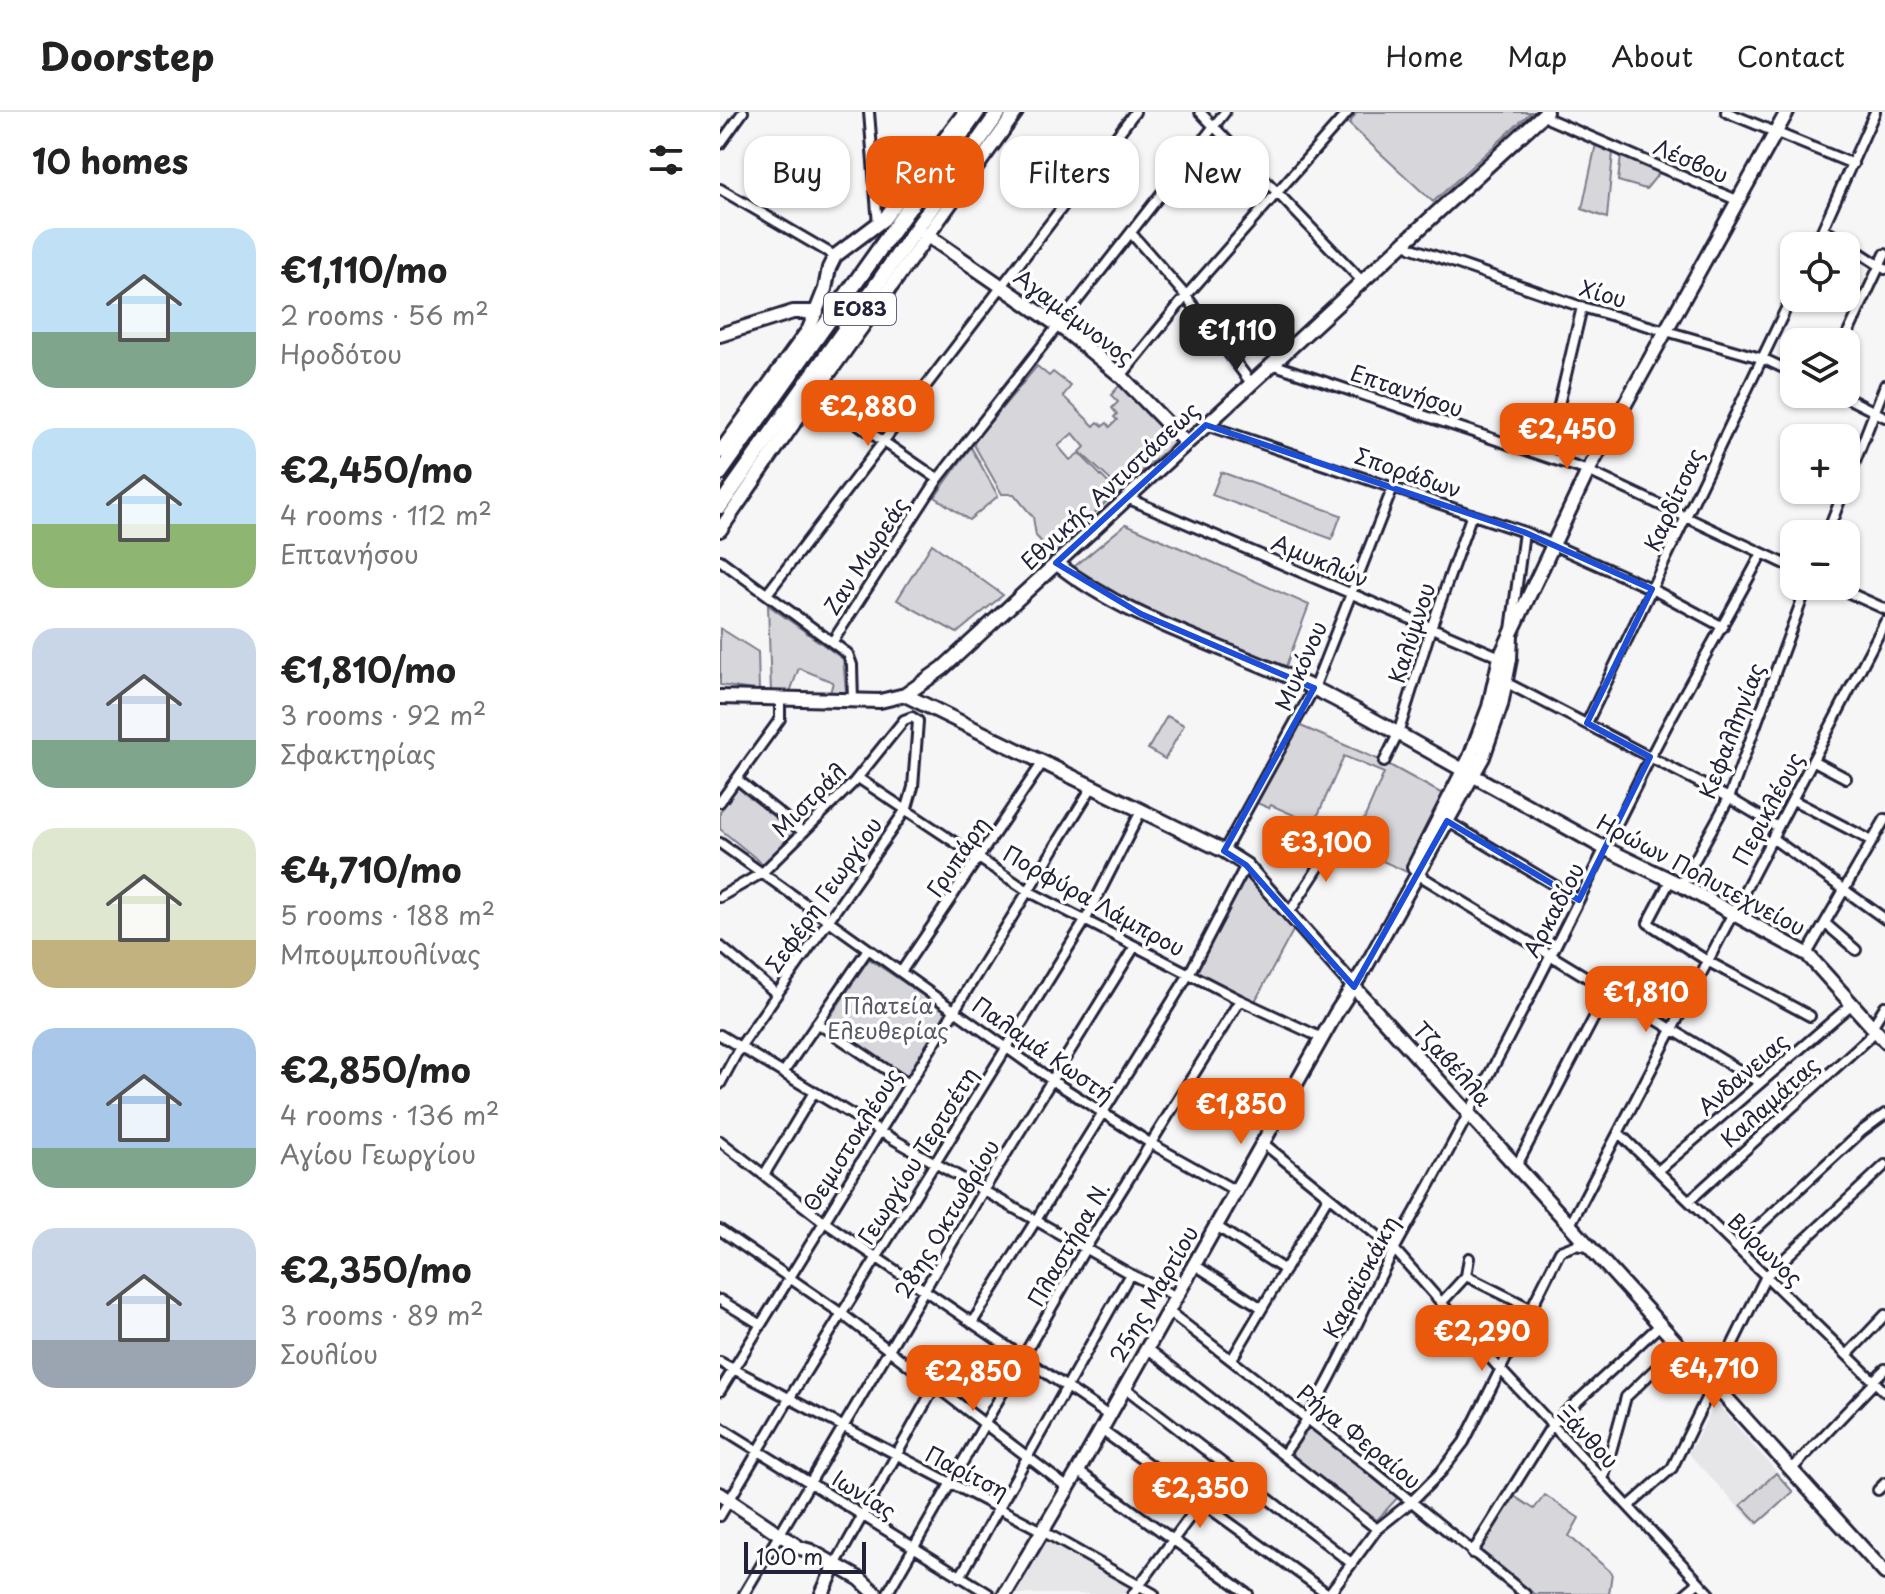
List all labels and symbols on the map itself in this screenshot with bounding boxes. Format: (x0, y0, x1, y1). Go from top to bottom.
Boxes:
street label: Λέσβου (1649, 129, 1734, 190)
street label: Αγαμέμνονος (1008, 260, 1142, 372)
street label: Χίου (1576, 270, 1631, 315)
road number: ΕΟ83 (824, 293, 896, 325)
pin: €1,110 (1172, 304, 1302, 372)
street label: Επτανήσου (1347, 355, 1468, 424)
pin: €2,880 (803, 380, 933, 448)
street label: Εθνικής Αντιστάσεως (1012, 393, 1206, 577)
pin: €2,450 (1502, 403, 1632, 471)
street label: Σποράδων (1351, 438, 1466, 505)
street label: Καρδίτσας (1634, 442, 1711, 556)
street label: Ζαν Μωρεάς (814, 490, 915, 621)
street label: Αμυκλών (1267, 524, 1374, 595)
street label: Καλύμνου (1379, 578, 1442, 687)
street label: Μυκόνου (1265, 615, 1334, 715)
street label: Κεφαλληνίας (1690, 658, 1772, 803)
street label: Περικλέους (1723, 746, 1810, 871)
street label: Μιστράλ (763, 754, 853, 844)
street label: Ηρώων Πολυτεχνείου (1591, 805, 1812, 943)
street label: Σεφέρη Γεωργίου (757, 809, 889, 979)
street label: Γρυπάρη (918, 809, 996, 903)
pin: €3,100 (1261, 816, 1391, 884)
street label: Πορφύρα Λάμπρου (998, 836, 1192, 963)
street label: Αρκαδίου (1514, 856, 1591, 963)
pin: €1,810 (1581, 966, 1711, 1034)
park label: Πλατεία Ελευθερίας (827, 988, 949, 1046)
street label: Παλαμά Κωστή (966, 988, 1121, 1110)
street label: Τζαβέλλα (1406, 1013, 1500, 1113)
street label: Ανδανειας (1689, 1024, 1795, 1122)
street label: Καλαμάτας (1712, 1048, 1826, 1154)
street label: Γεωργίου Τερτσέτη (849, 1060, 985, 1250)
street label: Θεμιστοκλέους (793, 1061, 908, 1217)
pin: €1,850 (1176, 1078, 1306, 1146)
street label: 28ης Οκτωβρίου (885, 1132, 1006, 1304)
street label: Πλαστήρα Ν. (1018, 1174, 1117, 1312)
street label: Βύρωνος (1721, 1205, 1811, 1293)
street label: Καραϊσκάκη (1314, 1209, 1406, 1343)
street label: 25ης Μαρτίου (1100, 1219, 1205, 1368)
pin: €2,290 (1417, 1305, 1547, 1373)
pin: €4,710 (1649, 1342, 1779, 1410)
pin: €2,850 (908, 1345, 1038, 1413)
street label: Ρήγα Φεραίου (1291, 1376, 1429, 1496)
street label: Ξάνθου (1551, 1397, 1627, 1475)
street label: Παρίτση (920, 1437, 1015, 1507)
street label: Ιωνίας (826, 1461, 903, 1526)
pin: €2,350 (1135, 1462, 1265, 1530)
scale bar (744, 1538, 866, 1574)

